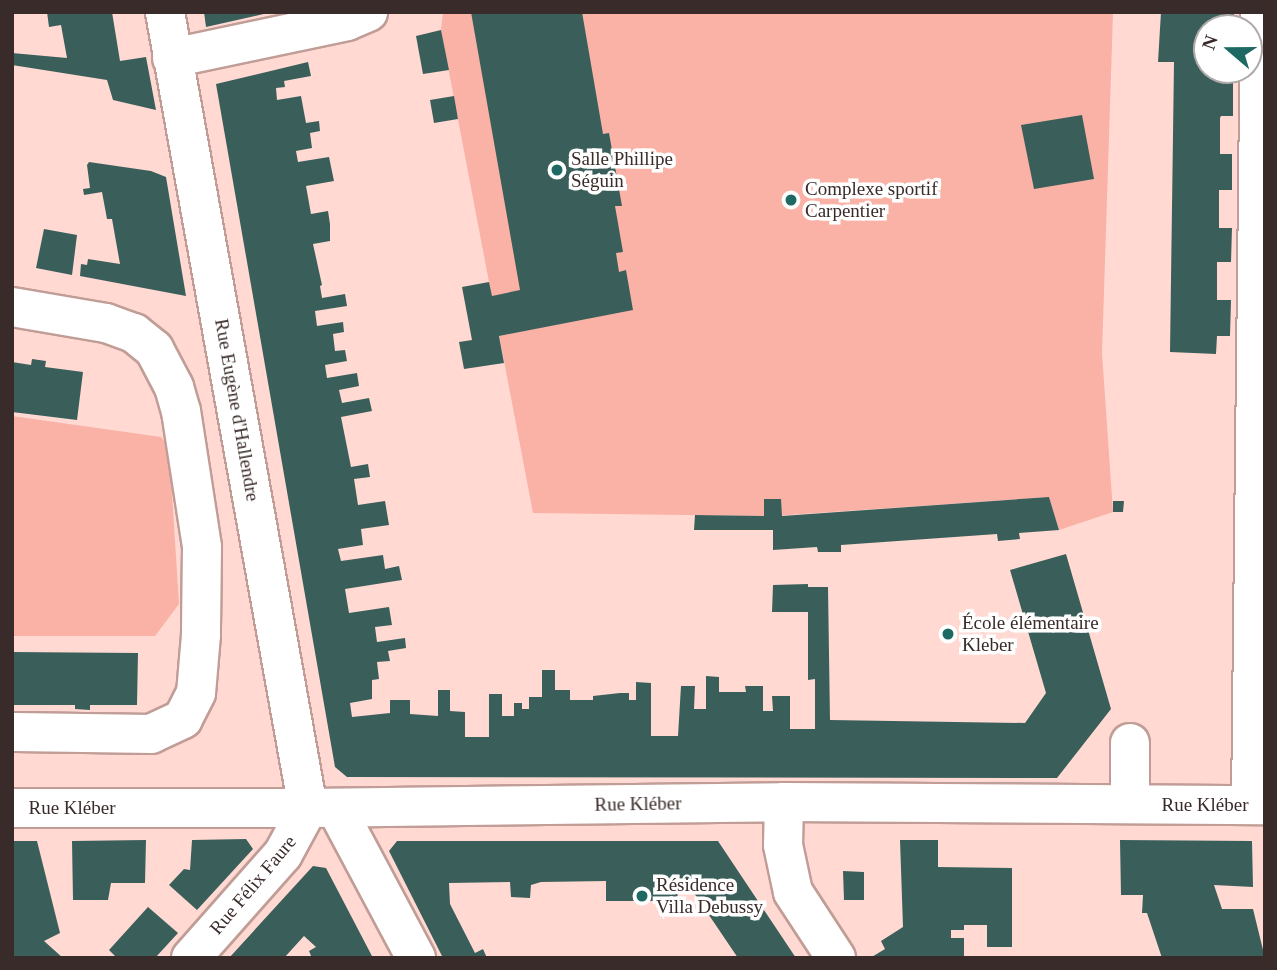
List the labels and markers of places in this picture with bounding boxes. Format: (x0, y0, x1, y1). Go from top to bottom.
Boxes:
place label: Salle Phillipe Séguin (571, 148, 673, 192)
marker: Salle Phillipe Séguin (549, 162, 565, 178)
place label: Complexe sportif Carpentier (805, 178, 937, 222)
marker: Complexe sportif Carpentier (783, 192, 799, 208)
place label: École élémentaire Kleber (962, 612, 1099, 656)
marker: École élémentaire Kleber (940, 626, 956, 642)
place label: Résidence Villa Debussy (656, 874, 763, 918)
marker: Résidence Villa Debussy (634, 888, 650, 904)

